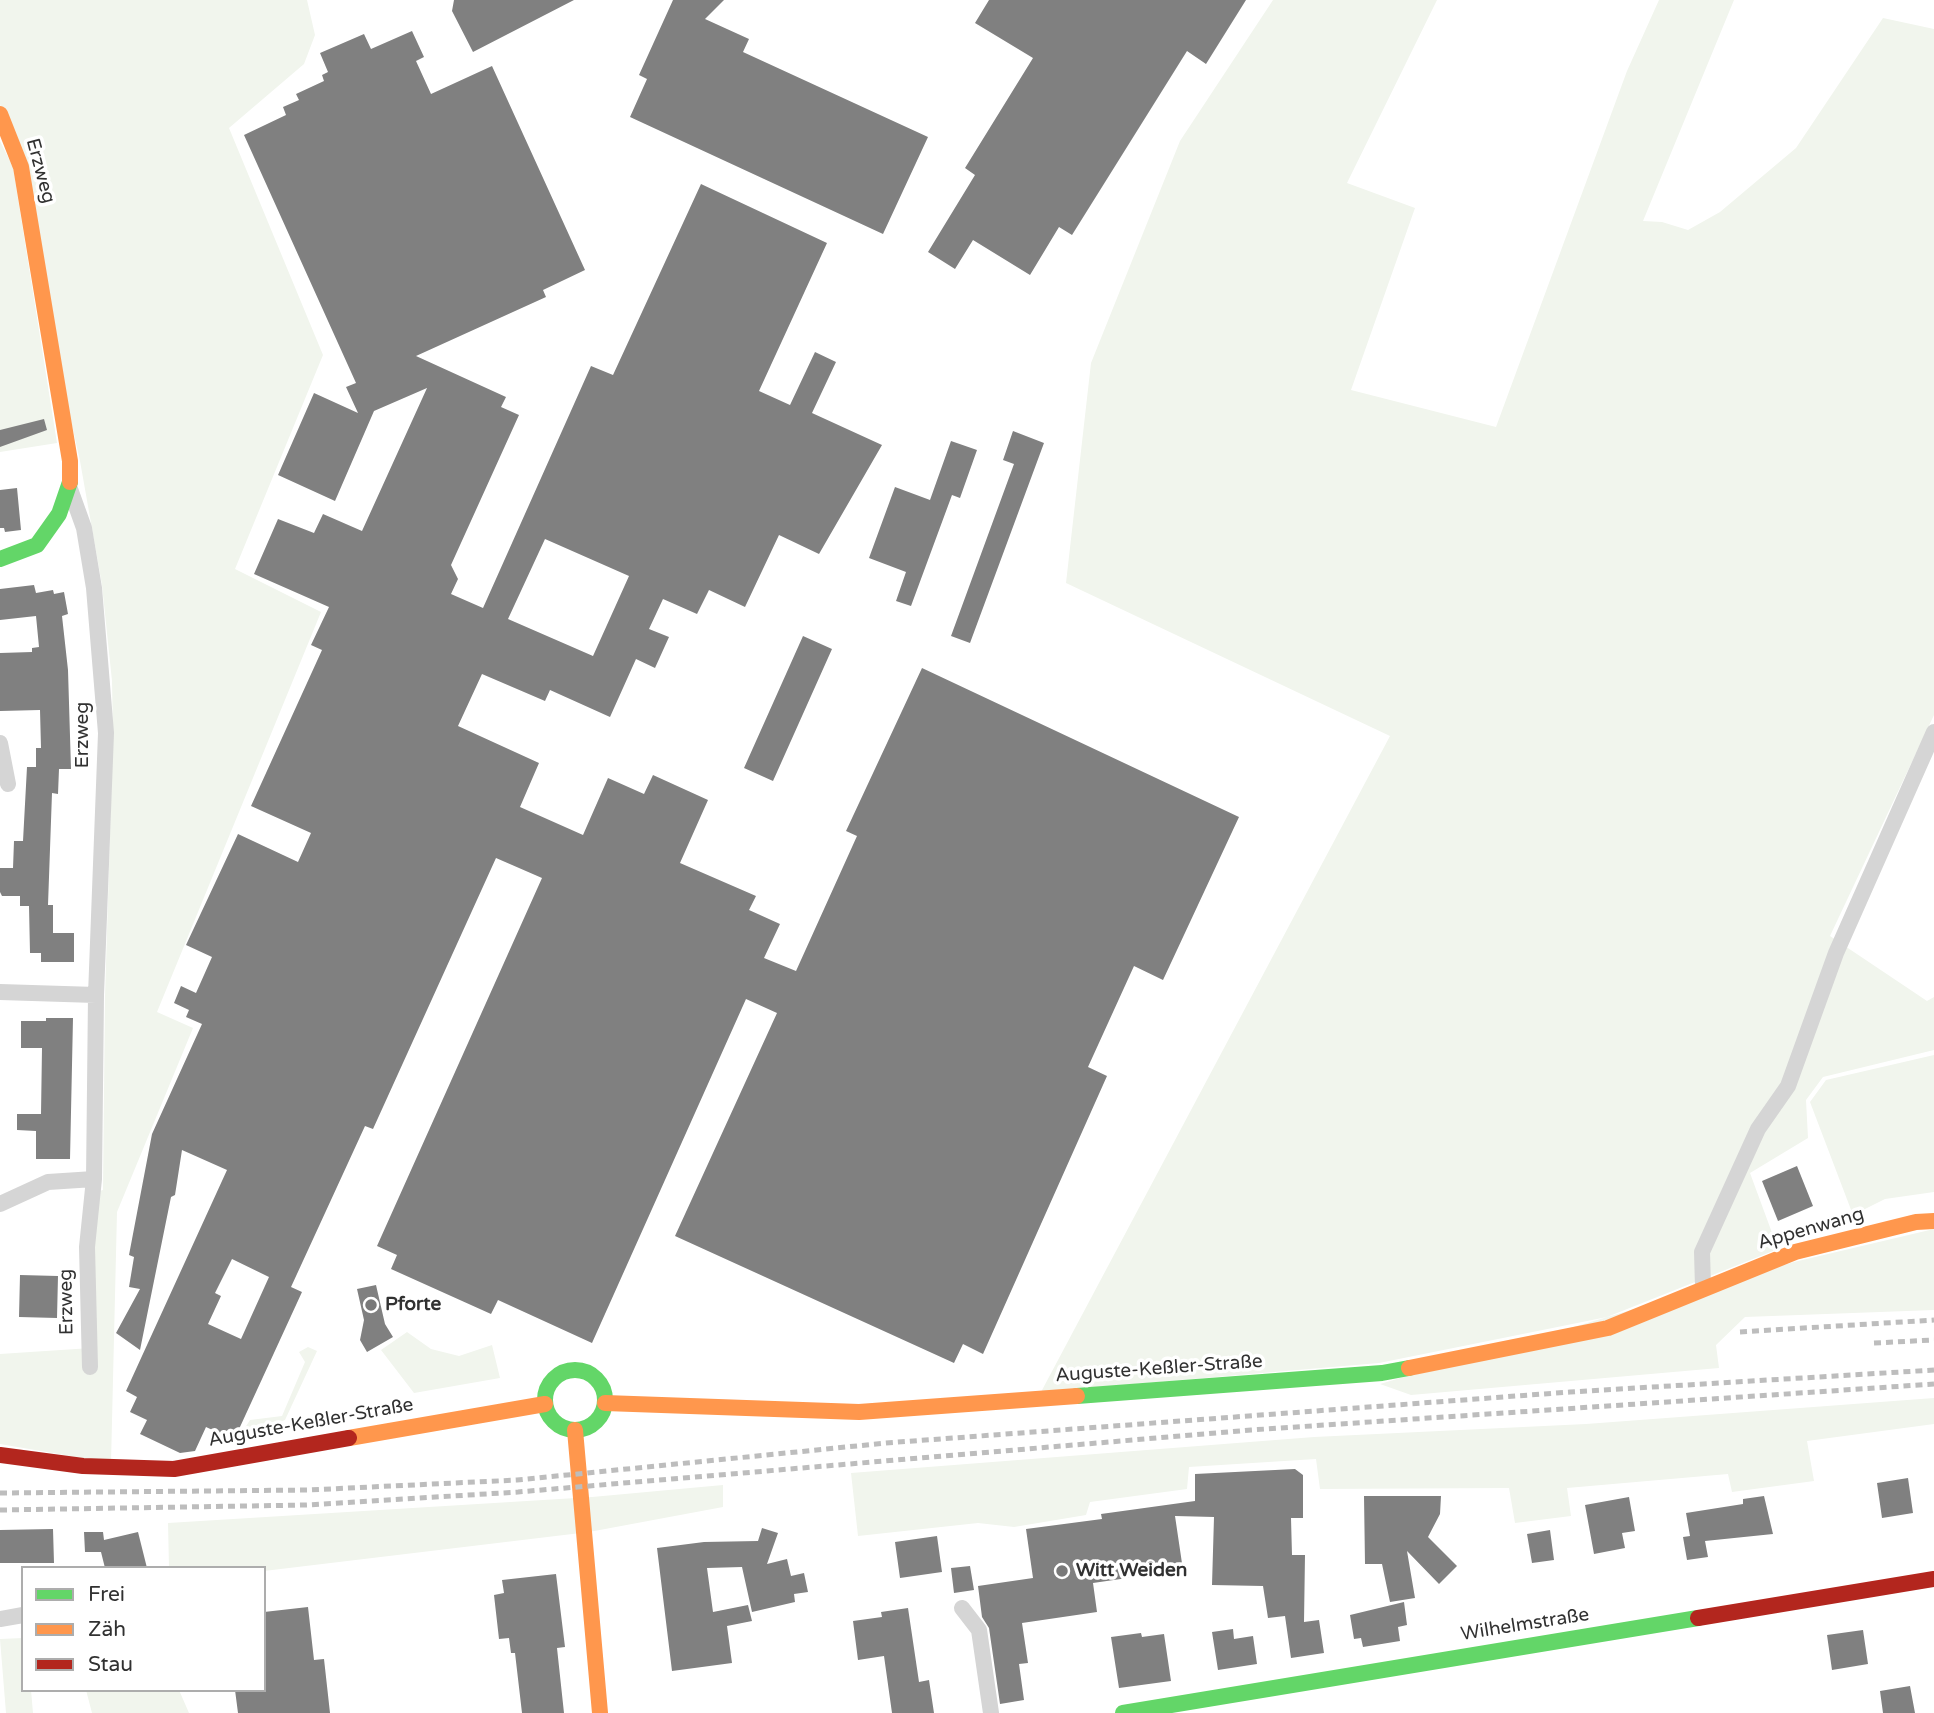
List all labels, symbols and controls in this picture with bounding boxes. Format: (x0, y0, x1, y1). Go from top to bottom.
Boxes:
street label: Erzweg (20, 136, 60, 206)
street label: Erzweg (72, 702, 94, 768)
street label: Appenwang (1755, 1203, 1867, 1255)
street label: Erzweg (55, 1269, 79, 1335)
place label: Pforte (385, 1294, 441, 1316)
marker: Pforte (363, 1297, 379, 1313)
street label: Auguste-Keßler-Straße (1055, 1350, 1263, 1388)
street label: Auguste-Keßler-Straße (207, 1394, 415, 1452)
place label: Witt Weiden (1076, 1560, 1187, 1582)
marker: Witt Weiden (1054, 1563, 1070, 1579)
legend (21, 1566, 266, 1692)
text: Frei (88, 1582, 125, 1607)
street label: Wilhelmstraße (1459, 1604, 1591, 1646)
text: Zäh (88, 1617, 126, 1642)
text: Stau (88, 1652, 133, 1677)

